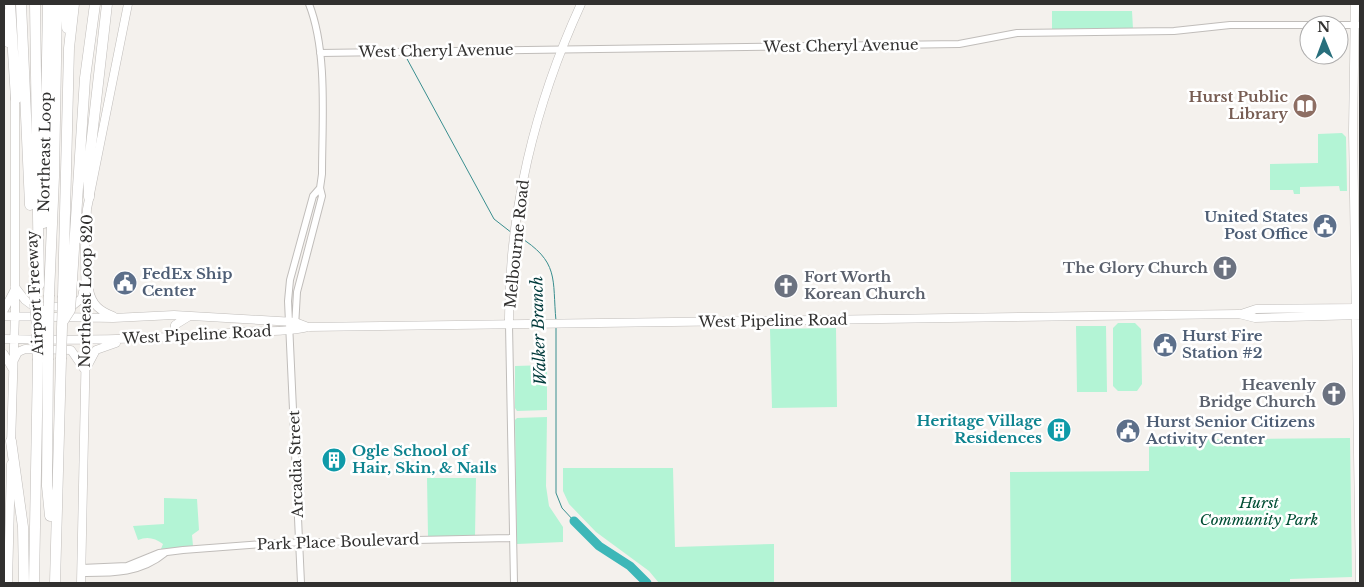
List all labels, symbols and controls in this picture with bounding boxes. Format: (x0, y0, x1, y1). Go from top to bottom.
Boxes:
north arrow (1299, 15, 1349, 65)
text: N (1317, 18, 1331, 36)
street label: West Cheryl Avenue (762, 35, 919, 56)
street label: West Cheryl Avenue (357, 40, 514, 61)
place label: Hurst Public Library (1189, 87, 1289, 123)
street label: Northeast Loop (34, 92, 55, 212)
library icon: Hurst Public Library (1292, 93, 1318, 119)
street label: Melbourne Road (500, 179, 533, 309)
place label: United States Post Office (1204, 207, 1308, 243)
public building icon: United States Post Office (1312, 213, 1338, 239)
street label: Northeast Loop 820 (75, 214, 96, 368)
street label: Airport Freeway (22, 230, 47, 357)
church icon: The Glory Church (1212, 255, 1238, 281)
place label: The Glory Church (1063, 258, 1208, 277)
place label: FedEx Ship Center (142, 264, 232, 300)
place label: Fort Worth Korean Church (804, 267, 926, 303)
public building icon: FedEx Ship Center (112, 270, 138, 296)
church icon: Fort Worth Korean Church (773, 273, 799, 299)
water label: Walker Branch (526, 276, 550, 386)
street label: West Pipeline Road (697, 310, 848, 331)
street label: West Pipeline Road (121, 321, 272, 348)
place label: Hurst Fire Station #2 (1182, 326, 1263, 362)
public building icon: Hurst Fire Station #2 (1152, 332, 1178, 358)
place label: Heavenly Bridge Church (1199, 375, 1316, 411)
church icon: Heavenly Bridge Church (1321, 381, 1347, 407)
street label: Arcadia Street (284, 410, 307, 519)
place label: Heritage Village Residences (917, 411, 1042, 447)
place label: Hurst Senior Citizens Activity Center (1145, 412, 1315, 448)
building icon: Heritage Village Residences (1046, 417, 1072, 443)
public building icon: Hurst Senior Citizens Activity Center (1115, 418, 1141, 444)
place label: Ogle School of Hair, Skin, & Nails (352, 441, 497, 477)
building icon: Ogle School of Hair, Skin, & Nails (321, 447, 347, 473)
park label: Hurst Community Park (1200, 493, 1318, 529)
street label: Park Place Boulevard (256, 529, 419, 554)

